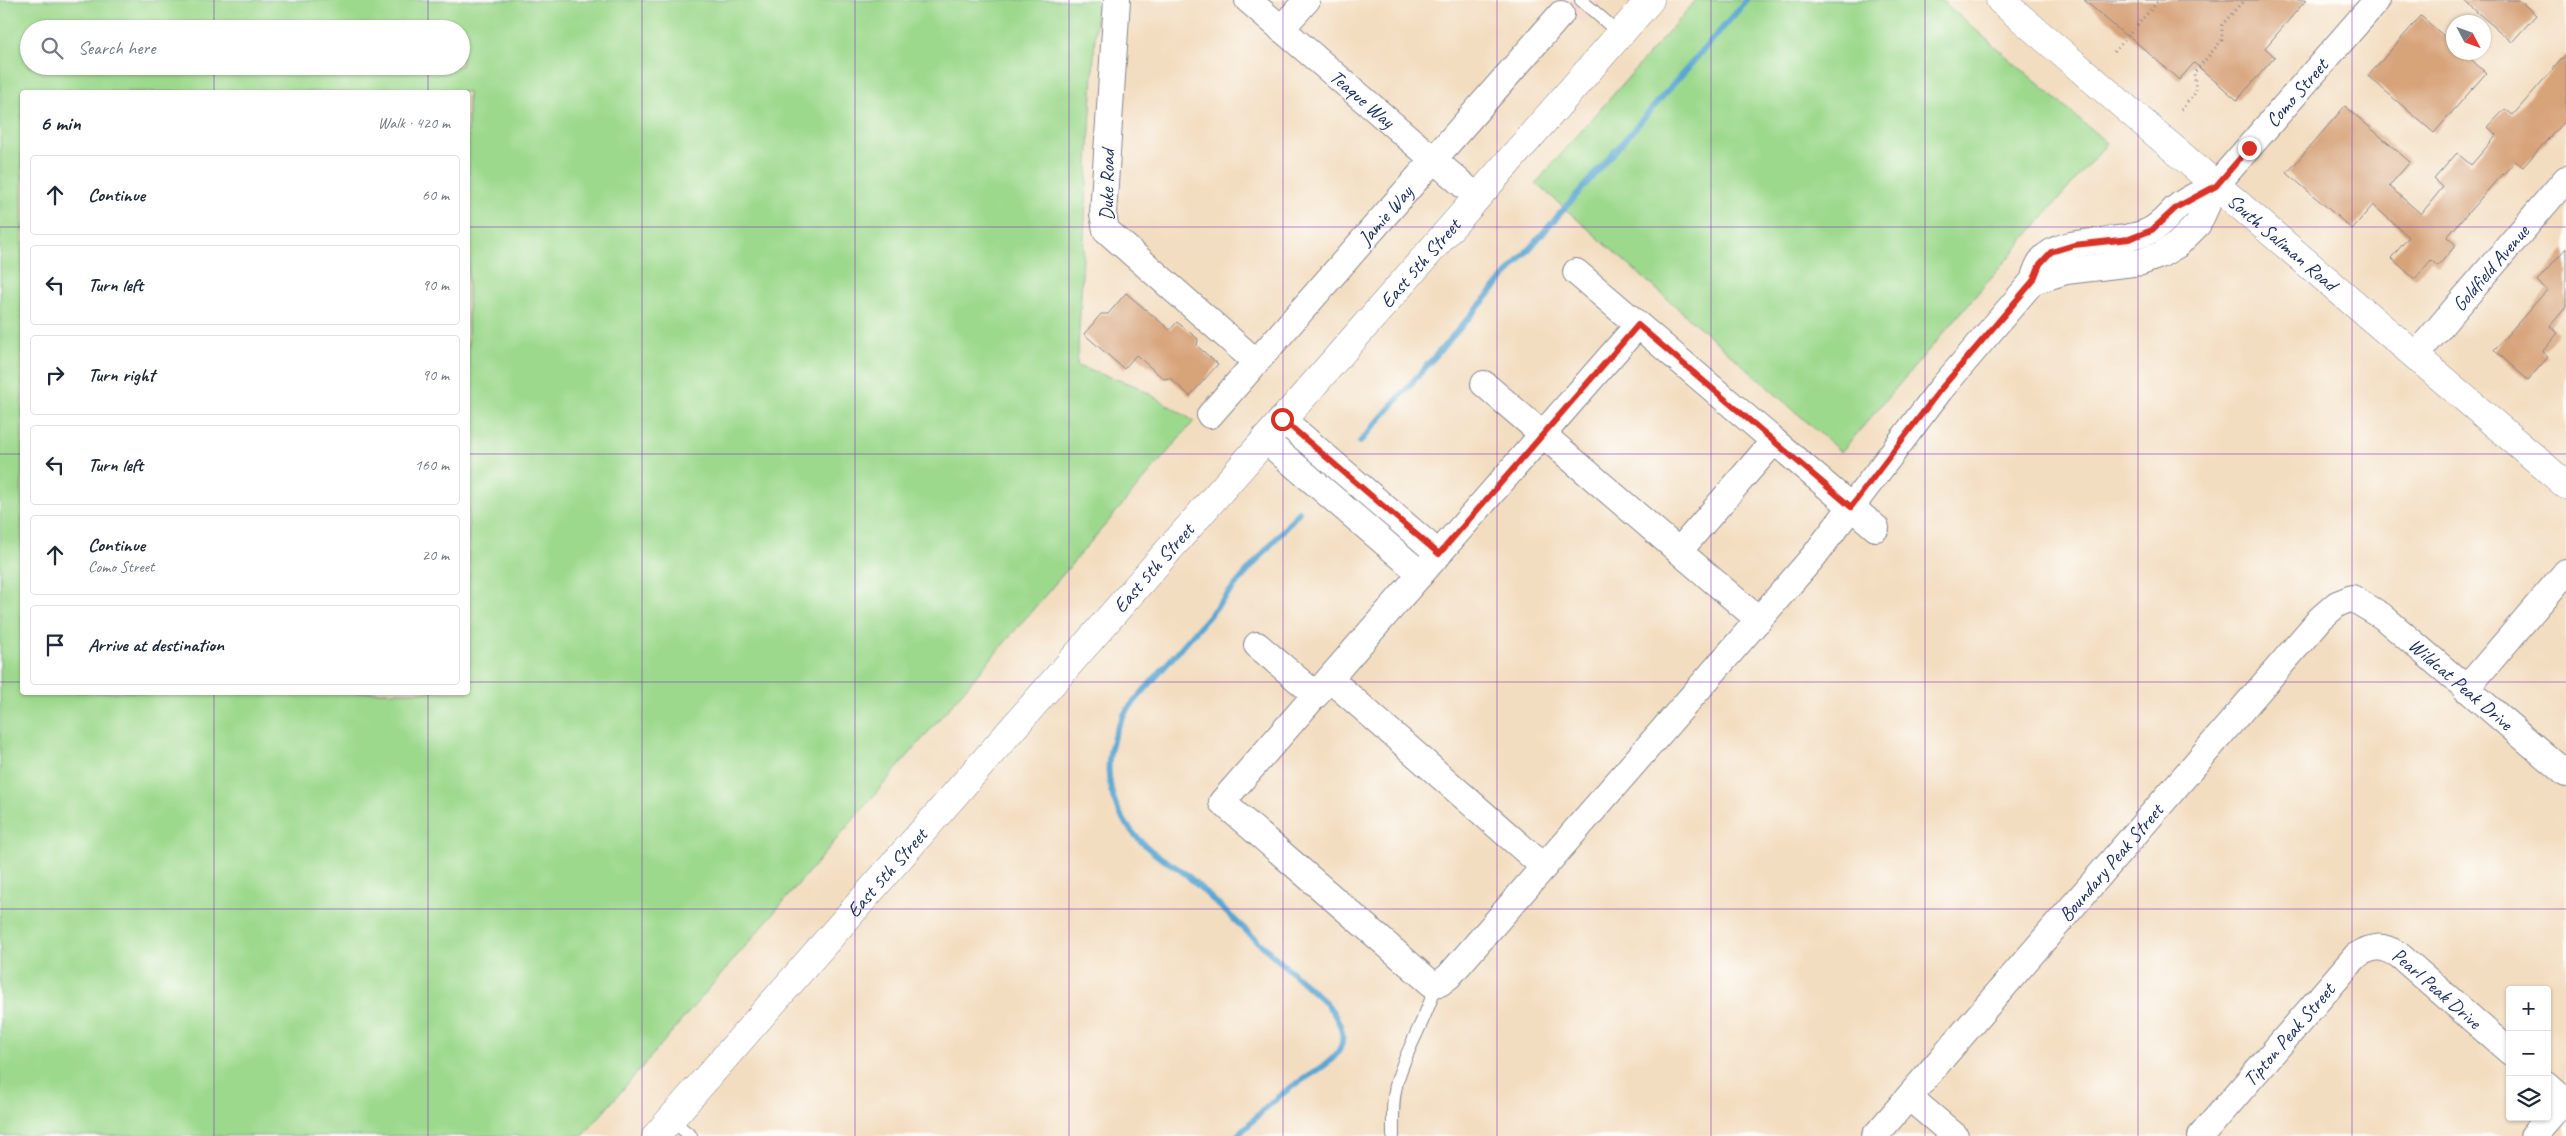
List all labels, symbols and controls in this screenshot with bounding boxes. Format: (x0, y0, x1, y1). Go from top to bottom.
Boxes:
north arrow (2446, 15, 2491, 60)
search box (20, 20, 470, 75)
icon: search (38, 34, 66, 62)
text: Search here (78, 36, 155, 60)
street label: Como Street (2260, 51, 2334, 132)
street label: Teaque Way (1325, 64, 1401, 134)
text: 6 min (40, 110, 81, 136)
text: Walk · 420 m (378, 113, 450, 133)
route end (2238, 137, 2261, 160)
street label: Duke Road (1094, 146, 1120, 221)
street label: Jamie Way (1352, 179, 1419, 251)
icon: ahead (41, 181, 69, 209)
text: Continue (88, 183, 145, 207)
text: 60 m (422, 185, 449, 205)
street label: South Saliman Road (2222, 188, 2345, 298)
street label: East 5th Street (1374, 211, 1467, 313)
street label: Goldfield Avenue (2446, 218, 2535, 316)
icon: left (41, 271, 69, 299)
text: Turn left (88, 273, 143, 297)
text: 90 m (422, 275, 449, 295)
icon: right (41, 361, 69, 389)
text: Turn right (88, 363, 155, 387)
text: 90 m (422, 365, 449, 385)
route start (1271, 408, 1294, 431)
icon: left (41, 451, 69, 479)
text: Turn left (88, 453, 143, 477)
text: 160 m (415, 455, 449, 475)
street label: East 5th Street (1107, 516, 1200, 618)
text: Continue (88, 533, 145, 557)
icon: ahead (41, 541, 69, 569)
text: 20 m (422, 545, 449, 565)
text: Como Street (88, 557, 154, 577)
icon: arrive (41, 631, 69, 659)
street label: Wildcat Peak Drive (2404, 632, 2519, 736)
text: Arrive at destination (88, 633, 224, 657)
street label: Boundary Peak Street (2053, 797, 2170, 927)
street label: East 5th Street (841, 821, 934, 922)
street label: Pearl Peak Drive (2388, 941, 2488, 1035)
street label: Tipton Peak Street (2237, 976, 2341, 1091)
map controls (2506, 986, 2551, 1121)
button: + (2506, 986, 2551, 1031)
button: − (2506, 1031, 2551, 1076)
button: layers (2506, 1076, 2551, 1121)

